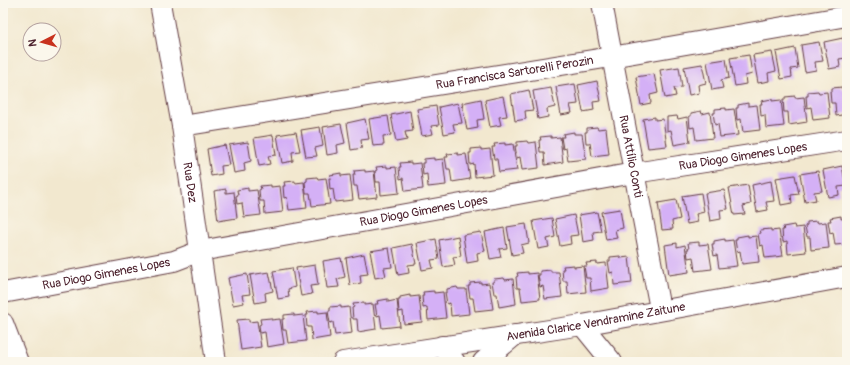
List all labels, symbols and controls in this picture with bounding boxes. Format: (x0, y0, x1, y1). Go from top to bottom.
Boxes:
north arrow (22, 22, 62, 62)
text: N (26, 38, 39, 47)
street label: Rua Francisca Sartorelli Perozin (435, 52, 595, 93)
street label: Rua Attílio Conti (616, 114, 646, 199)
street label: Rua Diogo Gimenes Lopes (678, 139, 809, 173)
street label: Rua Dez (180, 161, 200, 204)
street label: Rua Diogo Gimenes Lopes (358, 192, 489, 230)
street label: Rua Diogo Gimenes Lopes (41, 254, 172, 293)
street label: Avenida Clarice Vendramine Zaitune (505, 299, 686, 344)

